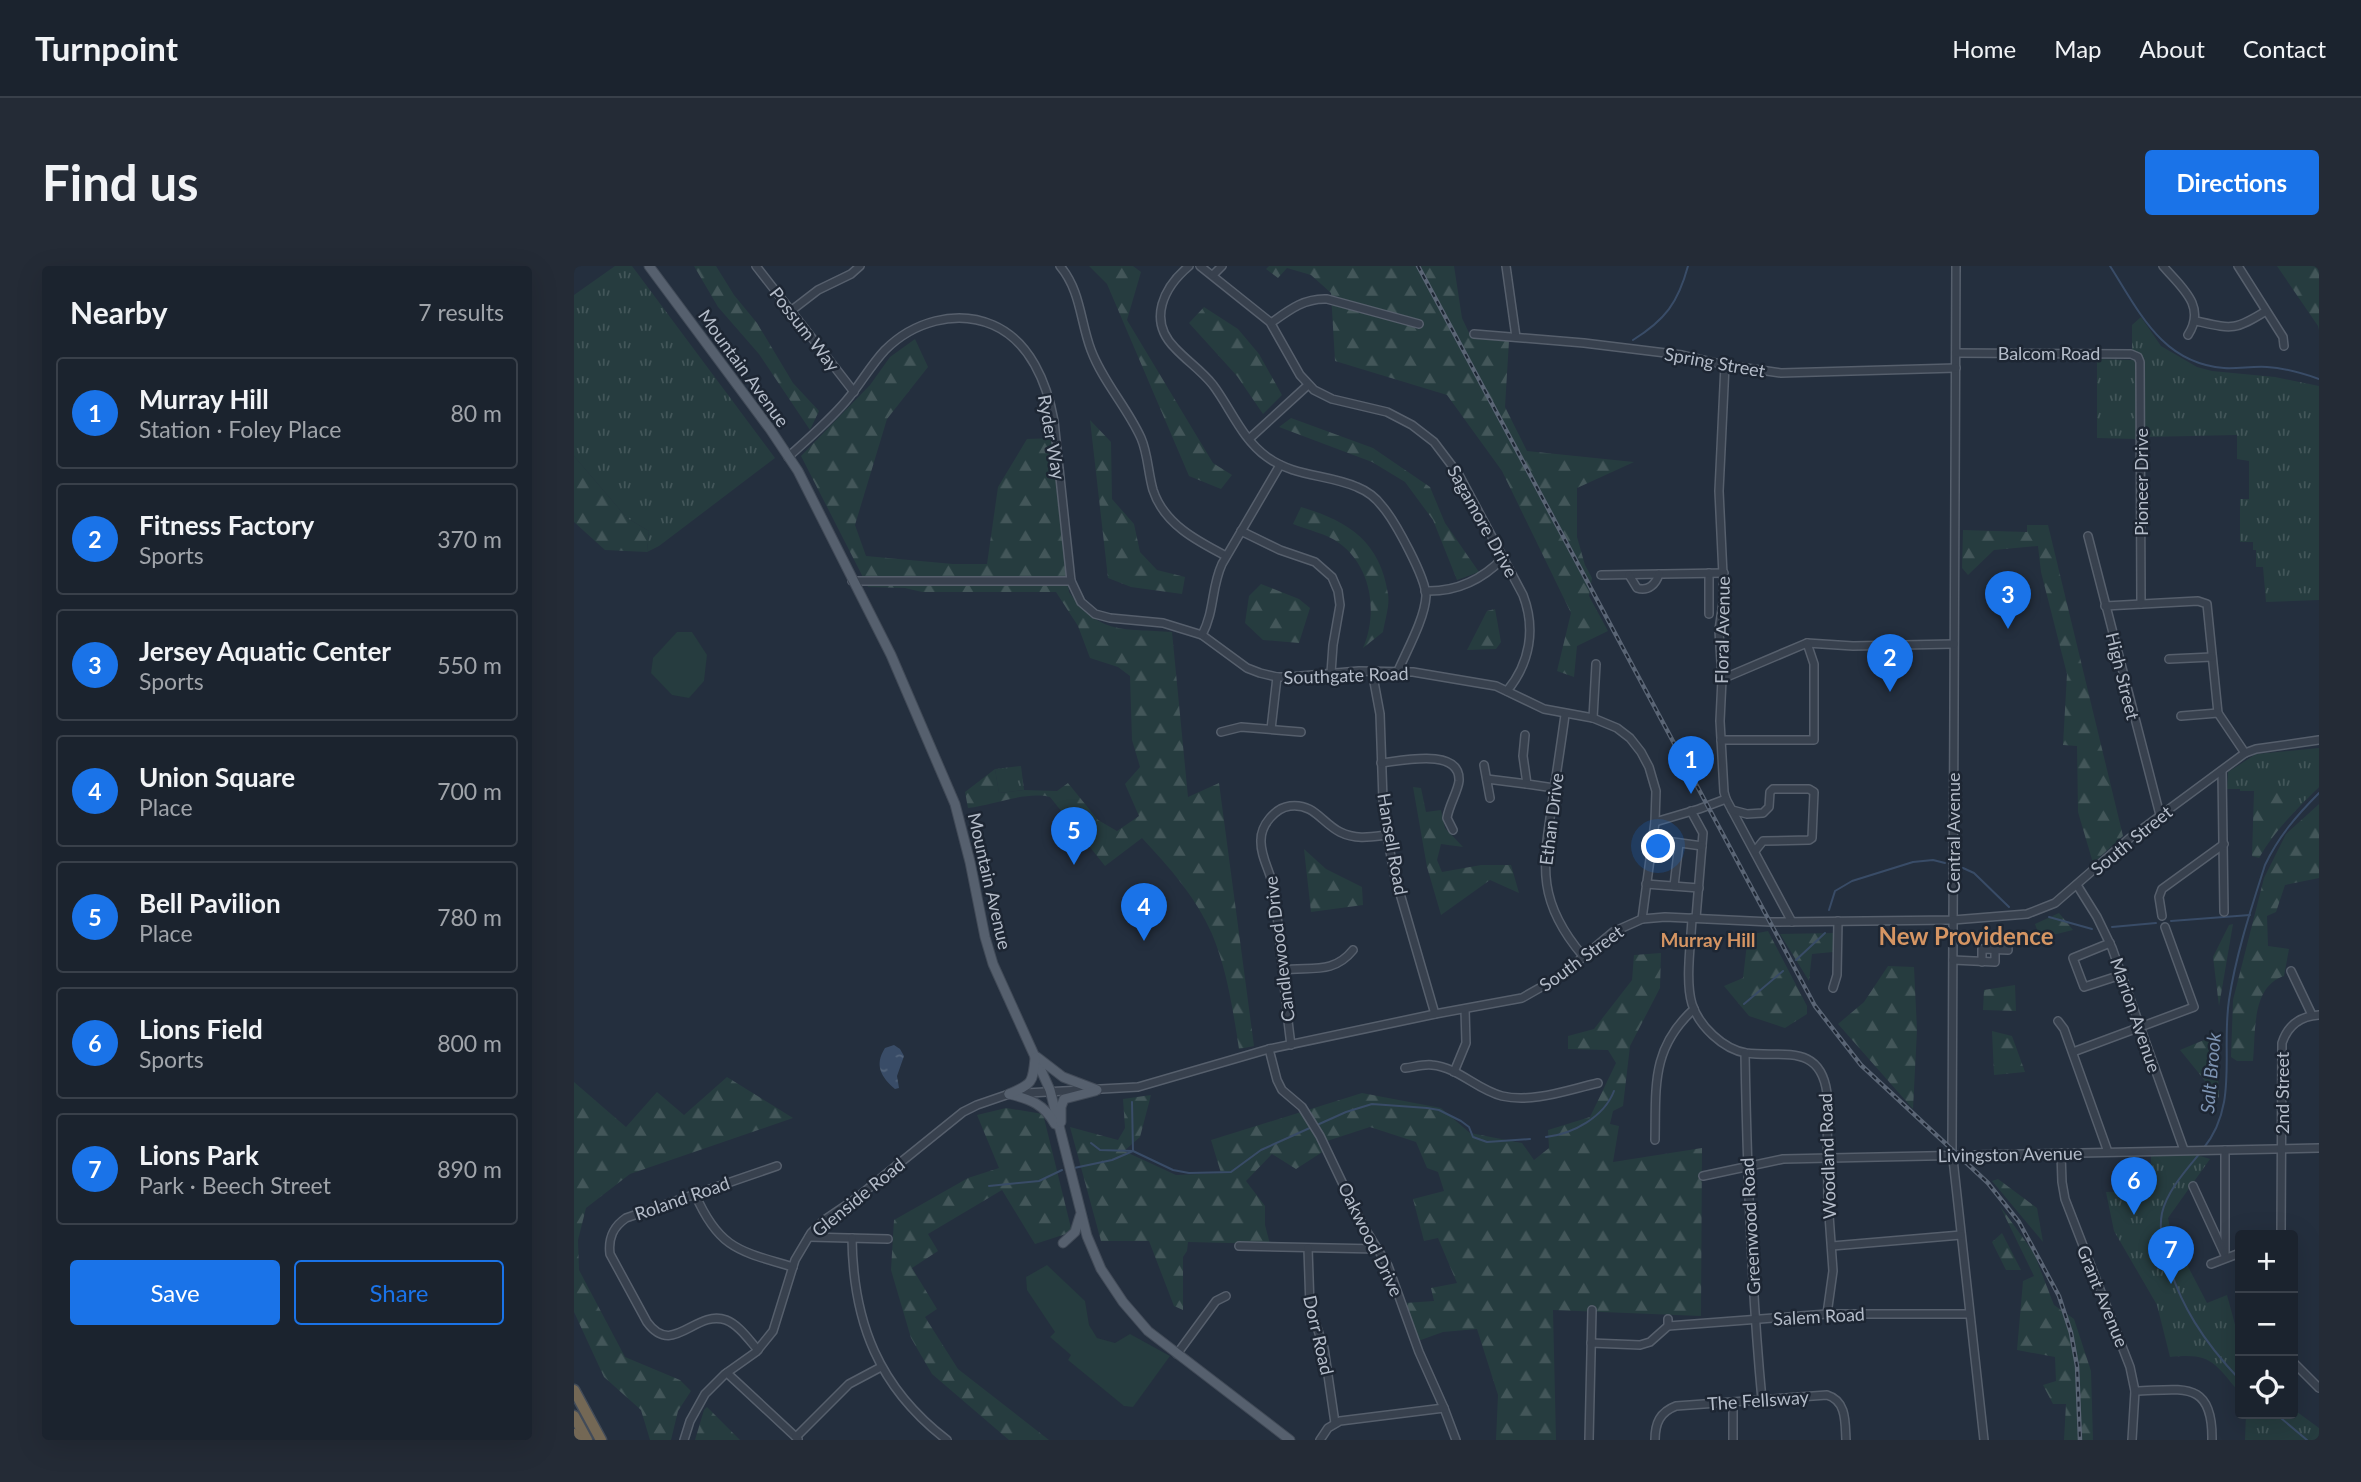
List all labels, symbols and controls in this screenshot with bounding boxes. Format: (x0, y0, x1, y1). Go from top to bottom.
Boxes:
text: Turnpoint (35, 28, 178, 68)
text: Home (1952, 34, 2016, 63)
text: Map (2054, 34, 2102, 63)
text: About (2140, 34, 2205, 63)
text: Contact (2243, 34, 2326, 63)
button: Directions (2145, 150, 2319, 215)
text: Find us (42, 153, 199, 211)
street label: Possum Way (765, 282, 845, 376)
text: Nearby (70, 294, 168, 330)
text: 7 results (418, 298, 504, 326)
street label: Mountain Avenue (694, 305, 794, 431)
street label: Spring Street (1663, 342, 1768, 382)
street label: Balcom Road (1998, 342, 2100, 364)
text: Murray Hill (139, 383, 269, 415)
street label: Ryder Way (1034, 393, 1070, 482)
text: 1 (88, 399, 102, 427)
text: 80 m (451, 399, 502, 427)
text: Station · Foley Place (139, 415, 341, 443)
street label: Pioneer Drive (2130, 428, 2152, 536)
street label: Sagamore Drive (1443, 461, 1523, 581)
text: Fitness Factory (139, 509, 314, 541)
text: 2 (88, 525, 102, 553)
text: 370 m (437, 525, 502, 553)
text: Sports (139, 541, 204, 569)
pin: 3 (1985, 571, 2031, 629)
street label: Floral Avenue (1710, 576, 1734, 684)
street label: High Street (2102, 630, 2145, 723)
pin: 2 (1867, 634, 1913, 692)
text: Jersey Aquatic Center (139, 635, 391, 667)
text: 3 (88, 651, 102, 679)
text: 550 m (437, 651, 502, 679)
street label: Southgate Road (1283, 662, 1409, 688)
text: Sports (139, 667, 204, 695)
pin: 1 (1668, 736, 1714, 794)
text: Union Square (139, 761, 295, 793)
street label: Ethan Drive (1534, 771, 1568, 867)
street label: Central Avenue (1942, 773, 1964, 893)
text: 4 (88, 777, 102, 805)
text: 700 m (437, 777, 502, 805)
street label: Hansell Road (1373, 791, 1413, 897)
text: Place (139, 793, 193, 821)
street label: South Street (2086, 800, 2177, 880)
pin: 5 (1051, 807, 1097, 865)
street label: Mountain Avenue (964, 810, 1016, 952)
your location (1641, 829, 1675, 863)
street label: Candlewood Drive (1259, 875, 1299, 1023)
pin: 4 (1121, 883, 1167, 941)
text: Bell Pavilion (139, 887, 281, 919)
text: 5 (88, 903, 102, 931)
text: 780 m (437, 903, 502, 931)
text: Place (139, 919, 193, 947)
street label: South Street (1535, 920, 1628, 996)
district label: New Providence (1879, 921, 2054, 950)
district label: Murray Hill (1661, 928, 1755, 951)
street label: Marion Avenue (2106, 955, 2166, 1075)
text: Lions Field (139, 1013, 263, 1045)
text: 6 (88, 1029, 102, 1057)
text: 800 m (437, 1029, 502, 1057)
water label: Salt Brook (2195, 1031, 2225, 1114)
text: Sports (139, 1045, 204, 1073)
street label: 2nd Street (2271, 1051, 2293, 1134)
street label: Woodland Road (1814, 1093, 1840, 1219)
text: Lions Park (139, 1139, 259, 1171)
street label: Livingston Avenue (1938, 1142, 2082, 1166)
street label: Glenside Road (807, 1153, 909, 1241)
text: 7 (88, 1155, 102, 1183)
text: 890 m (437, 1155, 502, 1183)
street label: Greenwood Road (1735, 1157, 1765, 1295)
pin: 6 (2111, 1157, 2157, 1215)
text: Park · Beech Street (139, 1171, 331, 1199)
street label: Roland Road (632, 1172, 732, 1224)
street label: Oakwood Drive (1334, 1178, 1408, 1300)
pin: 7 (2148, 1226, 2194, 1284)
map controls (2235, 1230, 2298, 1419)
button: + (2235, 1230, 2298, 1293)
street label: Grant Avenue (2073, 1242, 2133, 1350)
button: Save (70, 1260, 280, 1325)
button: Share (294, 1260, 504, 1325)
street label: Dorr Road (1299, 1293, 1339, 1377)
button: − (2235, 1293, 2298, 1356)
street label: Salem Road (1773, 1303, 1865, 1329)
button: locate (2235, 1356, 2298, 1419)
street label: The Fellsway (1706, 1385, 1810, 1415)

